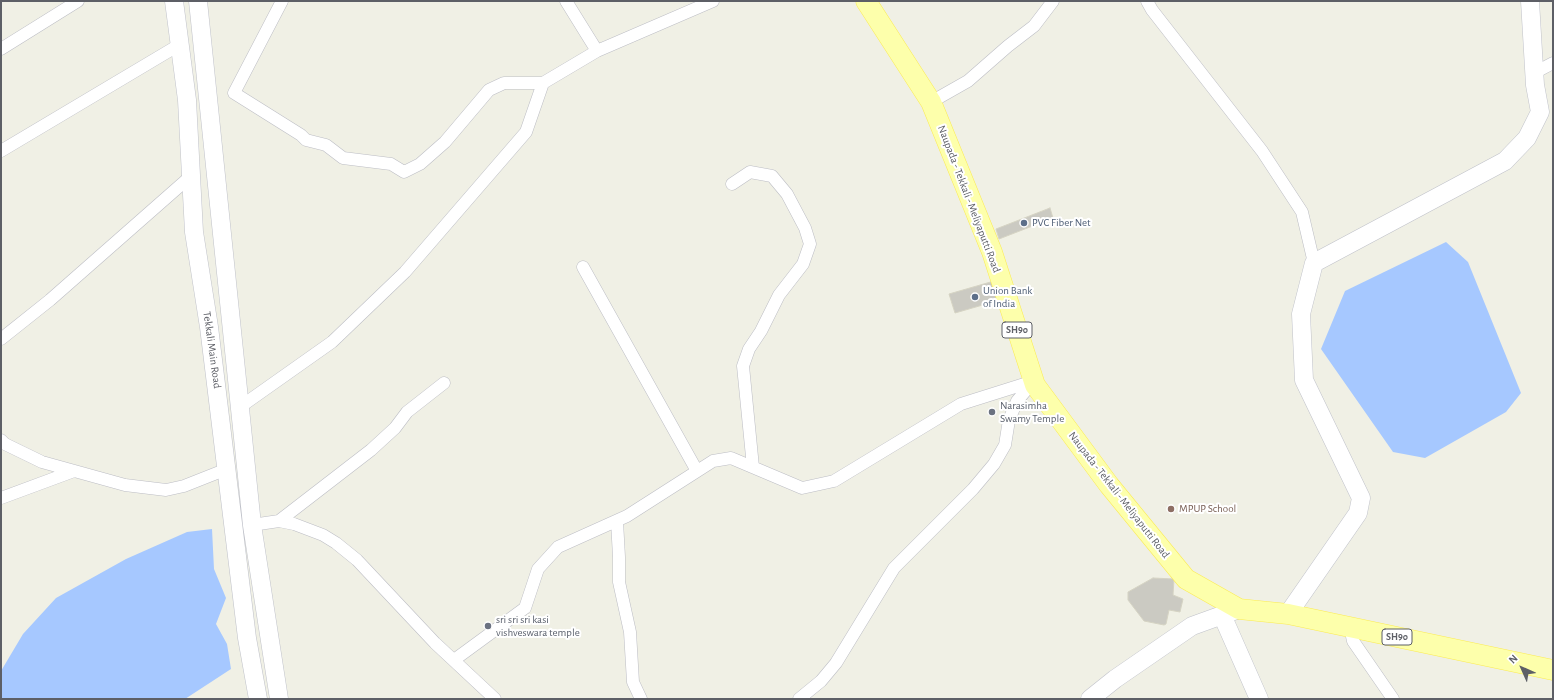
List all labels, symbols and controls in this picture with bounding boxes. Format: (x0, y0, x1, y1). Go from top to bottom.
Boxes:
street label: Naupada - Tekkali - Meliyaputti Road (935, 124, 1003, 274)
place label: PVC Fiber Net (1032, 216, 1091, 230)
marker: PVC Fiber Net (1019, 218, 1029, 228)
place label: Union Bank of India (983, 284, 1032, 310)
marker: Union Bank of India (970, 292, 980, 302)
street label: Tekkali Main Road (200, 311, 224, 389)
road number: SH90 (1002, 322, 1032, 338)
place label: Narasimha Swamy Temple (1000, 399, 1064, 425)
marker: Narasimha Swamy Temple (987, 407, 997, 417)
street label: Naupada - Tekkali - Meliyaputti Road (1066, 429, 1172, 561)
place label: MPUP School (1179, 502, 1236, 516)
marker: MPUP School (1166, 504, 1176, 514)
place label: sri sri sri kasi vishveswara temple (496, 613, 580, 639)
marker: sri sri sri kasi vishveswara temple (483, 621, 493, 631)
road number: SH90 (1382, 629, 1412, 645)
north arrow (1502, 648, 1542, 688)
text: N (1507, 653, 1520, 666)

